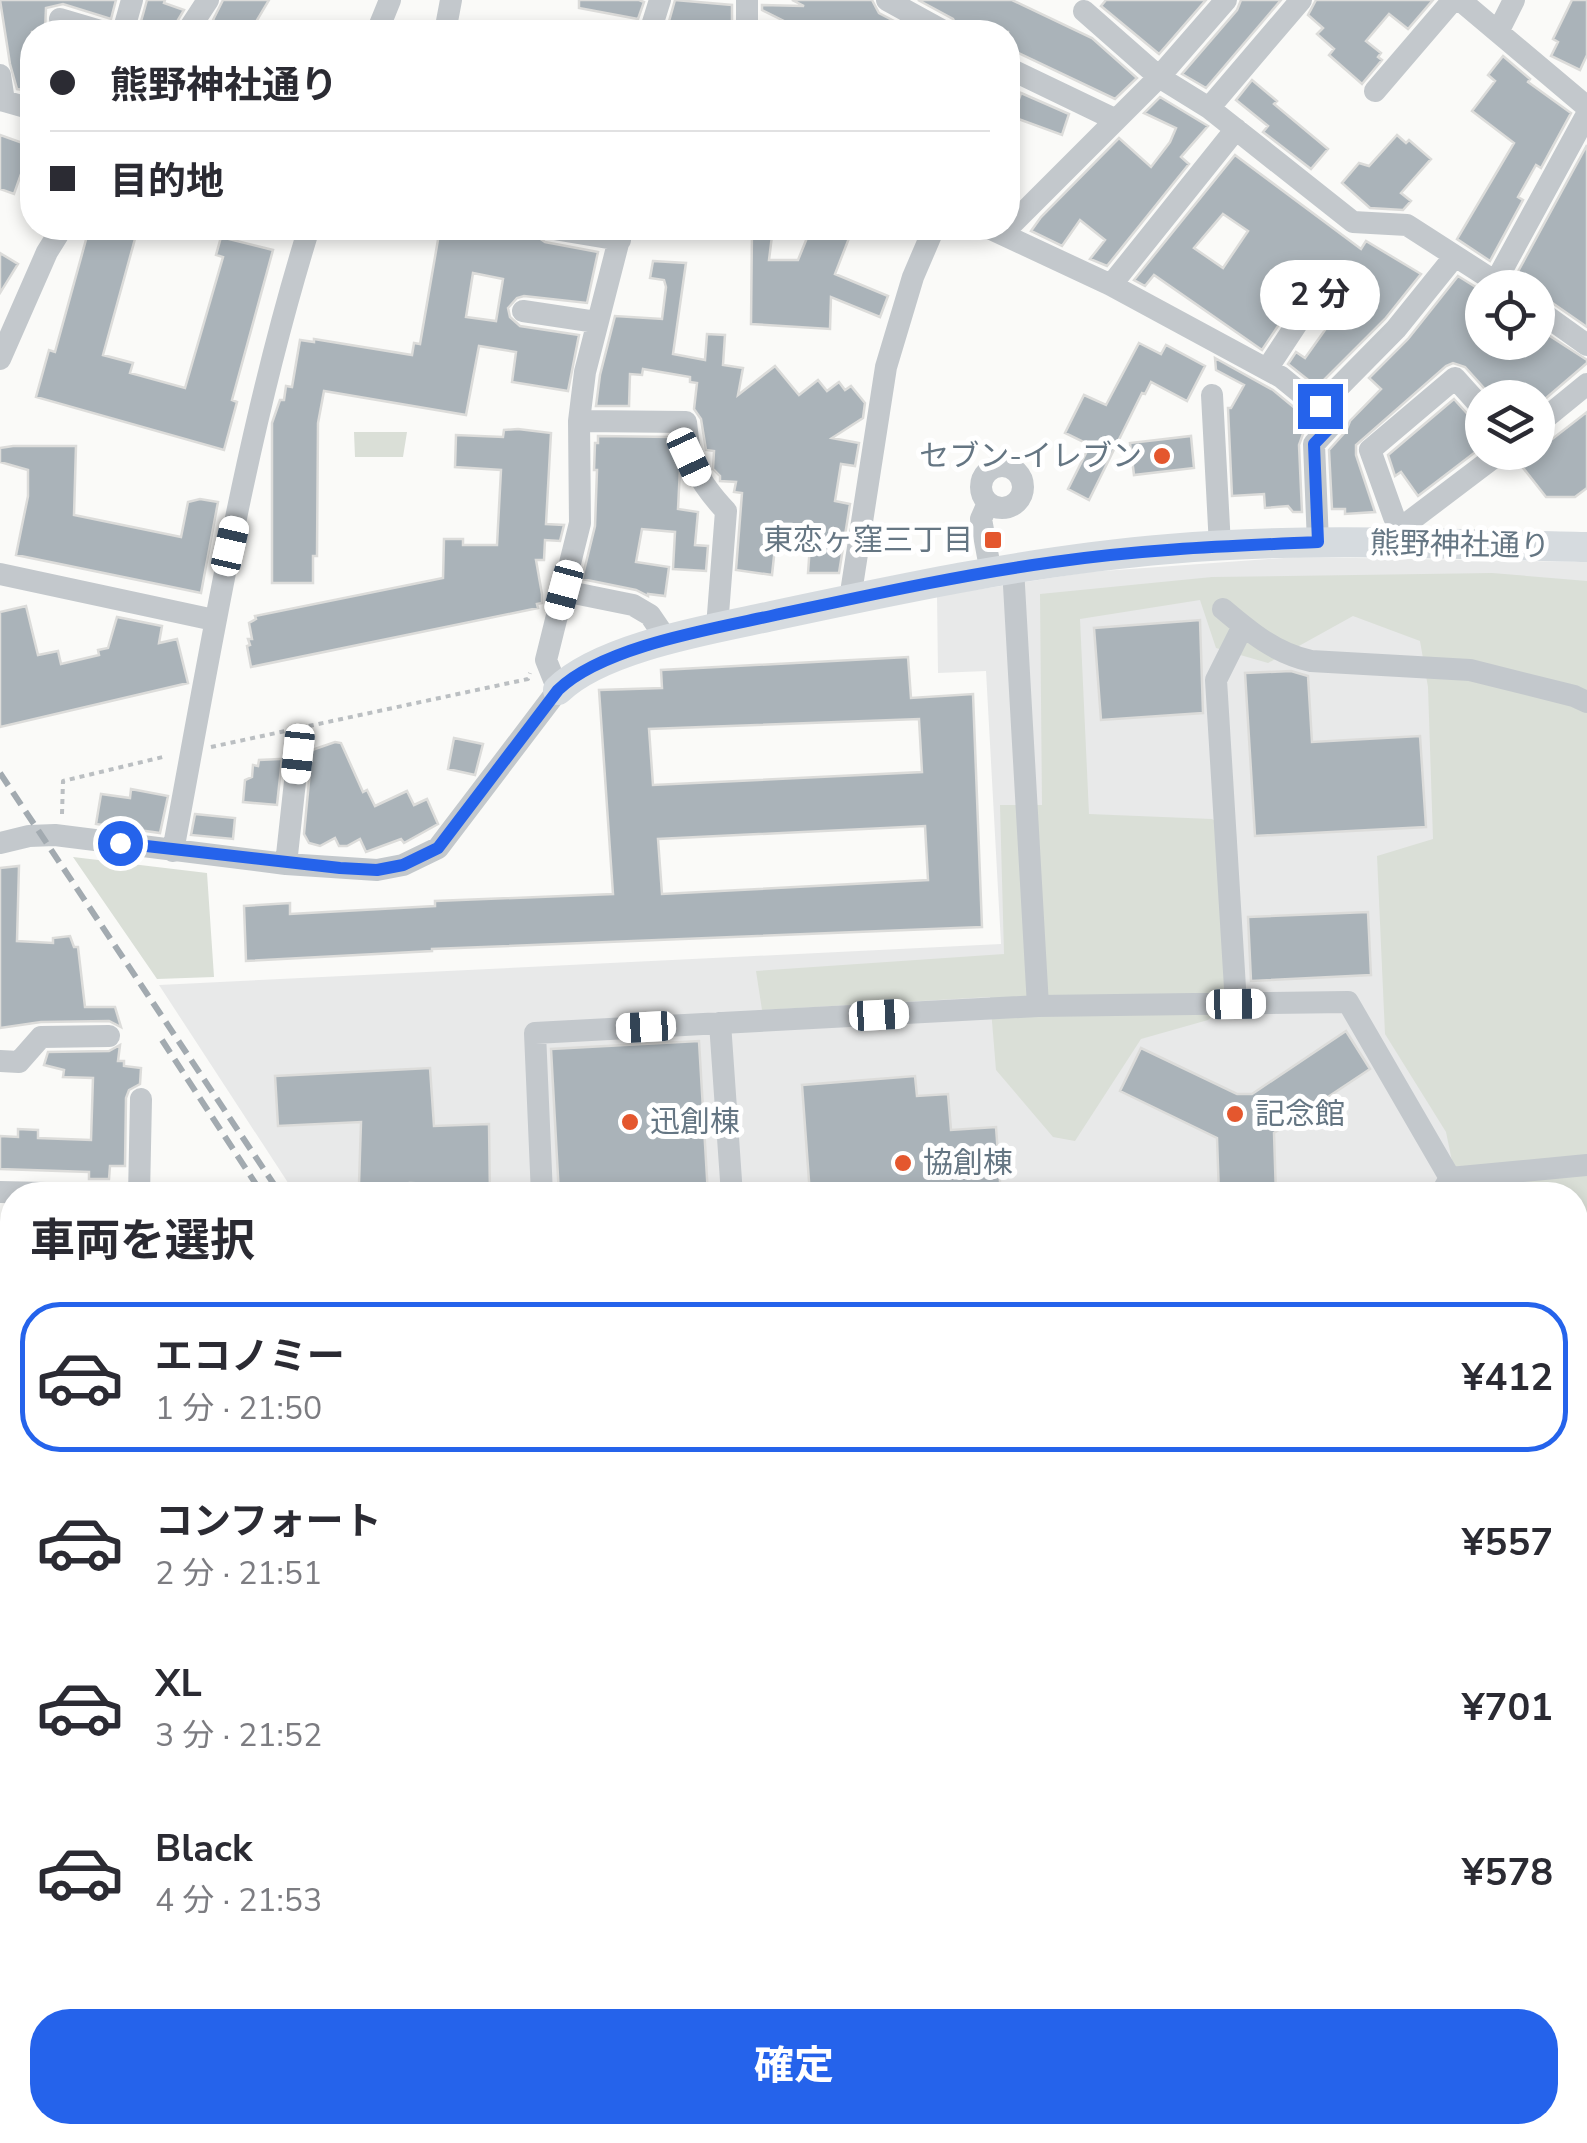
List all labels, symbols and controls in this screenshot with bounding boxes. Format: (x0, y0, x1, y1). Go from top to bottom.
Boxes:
text: 熊野神社通り (110, 60, 338, 111)
text: 目的地 (110, 156, 224, 207)
callout: 2 分 (1260, 261, 1380, 331)
map controls (1465, 270, 1555, 470)
button: locate (1465, 270, 1555, 360)
text: 2 分 (1290, 273, 1350, 316)
button: layers (1465, 380, 1555, 470)
route end (1298, 384, 1343, 429)
car (663, 423, 715, 491)
place label: セブン-イレブン (919, 436, 1142, 477)
marker: セブン-イレブン (1151, 445, 1173, 467)
car (209, 513, 251, 579)
place label: 東恋ヶ窪三丁目 (763, 520, 973, 561)
street label: 熊野神社通り (1370, 523, 1550, 567)
marker: 東恋ヶ窪三丁目 (982, 529, 1004, 551)
car (542, 557, 586, 623)
car (280, 723, 316, 785)
route start (98, 821, 143, 866)
car (1206, 988, 1266, 1020)
car (848, 998, 910, 1032)
car (615, 1010, 677, 1044)
place label: 記念館 (1255, 1094, 1345, 1135)
place label: 迅創棟 (650, 1102, 740, 1143)
marker: 記念館 (1224, 1103, 1246, 1125)
marker: 迅創棟 (619, 1111, 641, 1133)
place label: 協創棟 (923, 1143, 1013, 1184)
marker: 協創棟 (892, 1152, 914, 1174)
text: 車両を選択 (30, 1211, 255, 1272)
text: エコノミー (155, 1331, 345, 1382)
icon: car (35, 1332, 125, 1422)
text: ¥412 (1462, 1352, 1553, 1403)
text: 1 分 · 21:50 (155, 1387, 322, 1430)
text: コンフォート (155, 1496, 382, 1547)
icon: car (35, 1497, 125, 1587)
text: ¥557 (1462, 1517, 1553, 1568)
text: 2 分 · 21:51 (155, 1552, 322, 1595)
text: XL (155, 1658, 202, 1709)
icon: car (35, 1662, 125, 1752)
text: ¥701 (1462, 1682, 1553, 1733)
text: 3 分 · 21:52 (155, 1714, 322, 1757)
text: Black (155, 1823, 252, 1874)
icon: car (35, 1827, 125, 1917)
text: ¥578 (1462, 1847, 1553, 1898)
text: 4 分 · 21:53 (155, 1879, 322, 1922)
button: 確定 (30, 2009, 1558, 2124)

